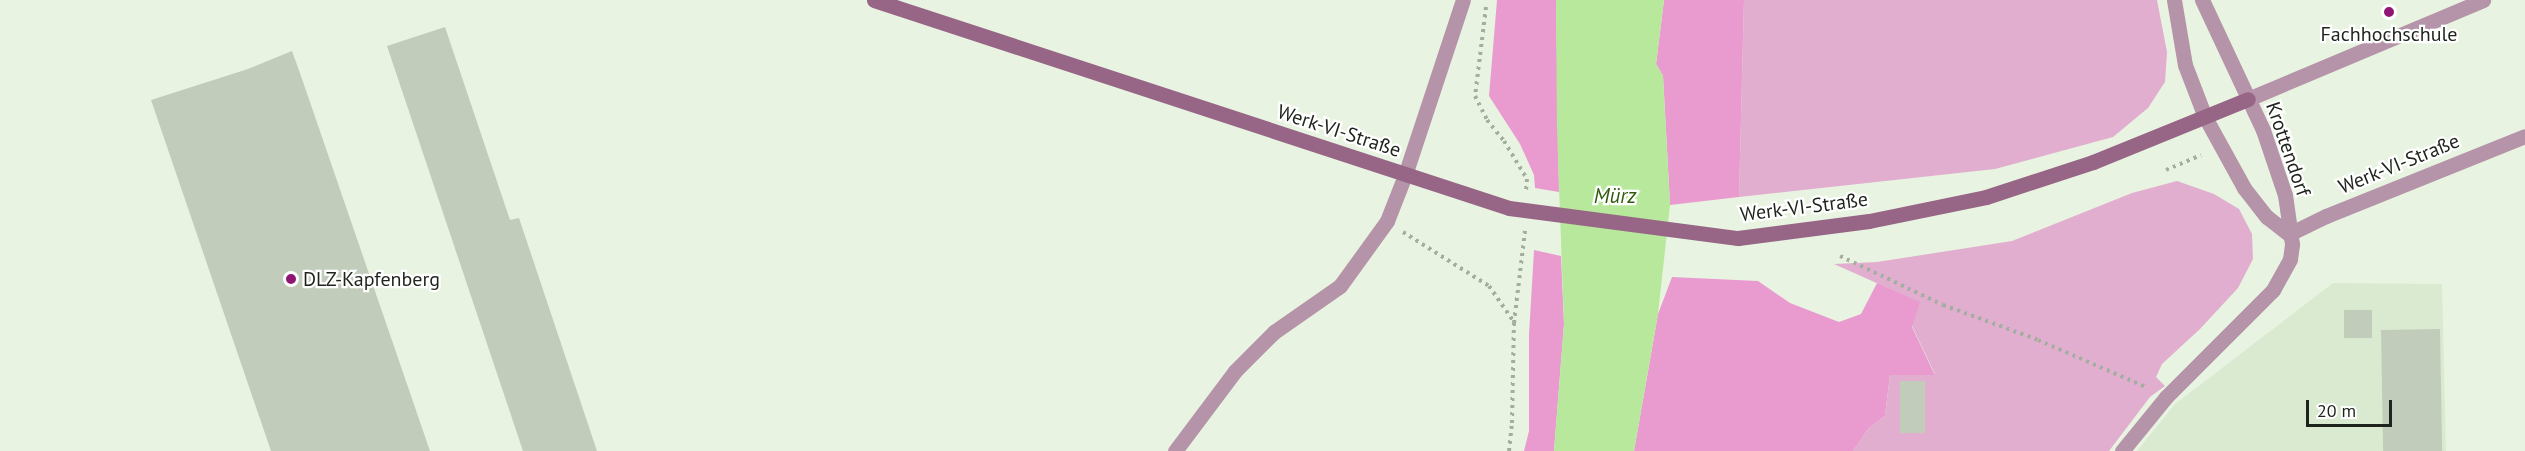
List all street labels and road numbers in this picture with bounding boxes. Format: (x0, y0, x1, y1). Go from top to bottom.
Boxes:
street label: Krottendorf (2261, 99, 2315, 199)
street label: Werk-VI-Straße (1274, 100, 1404, 162)
street label: Werk-VI-Straße (2335, 129, 2463, 199)
street label: Werk-VI-Straße (1739, 187, 1869, 227)

